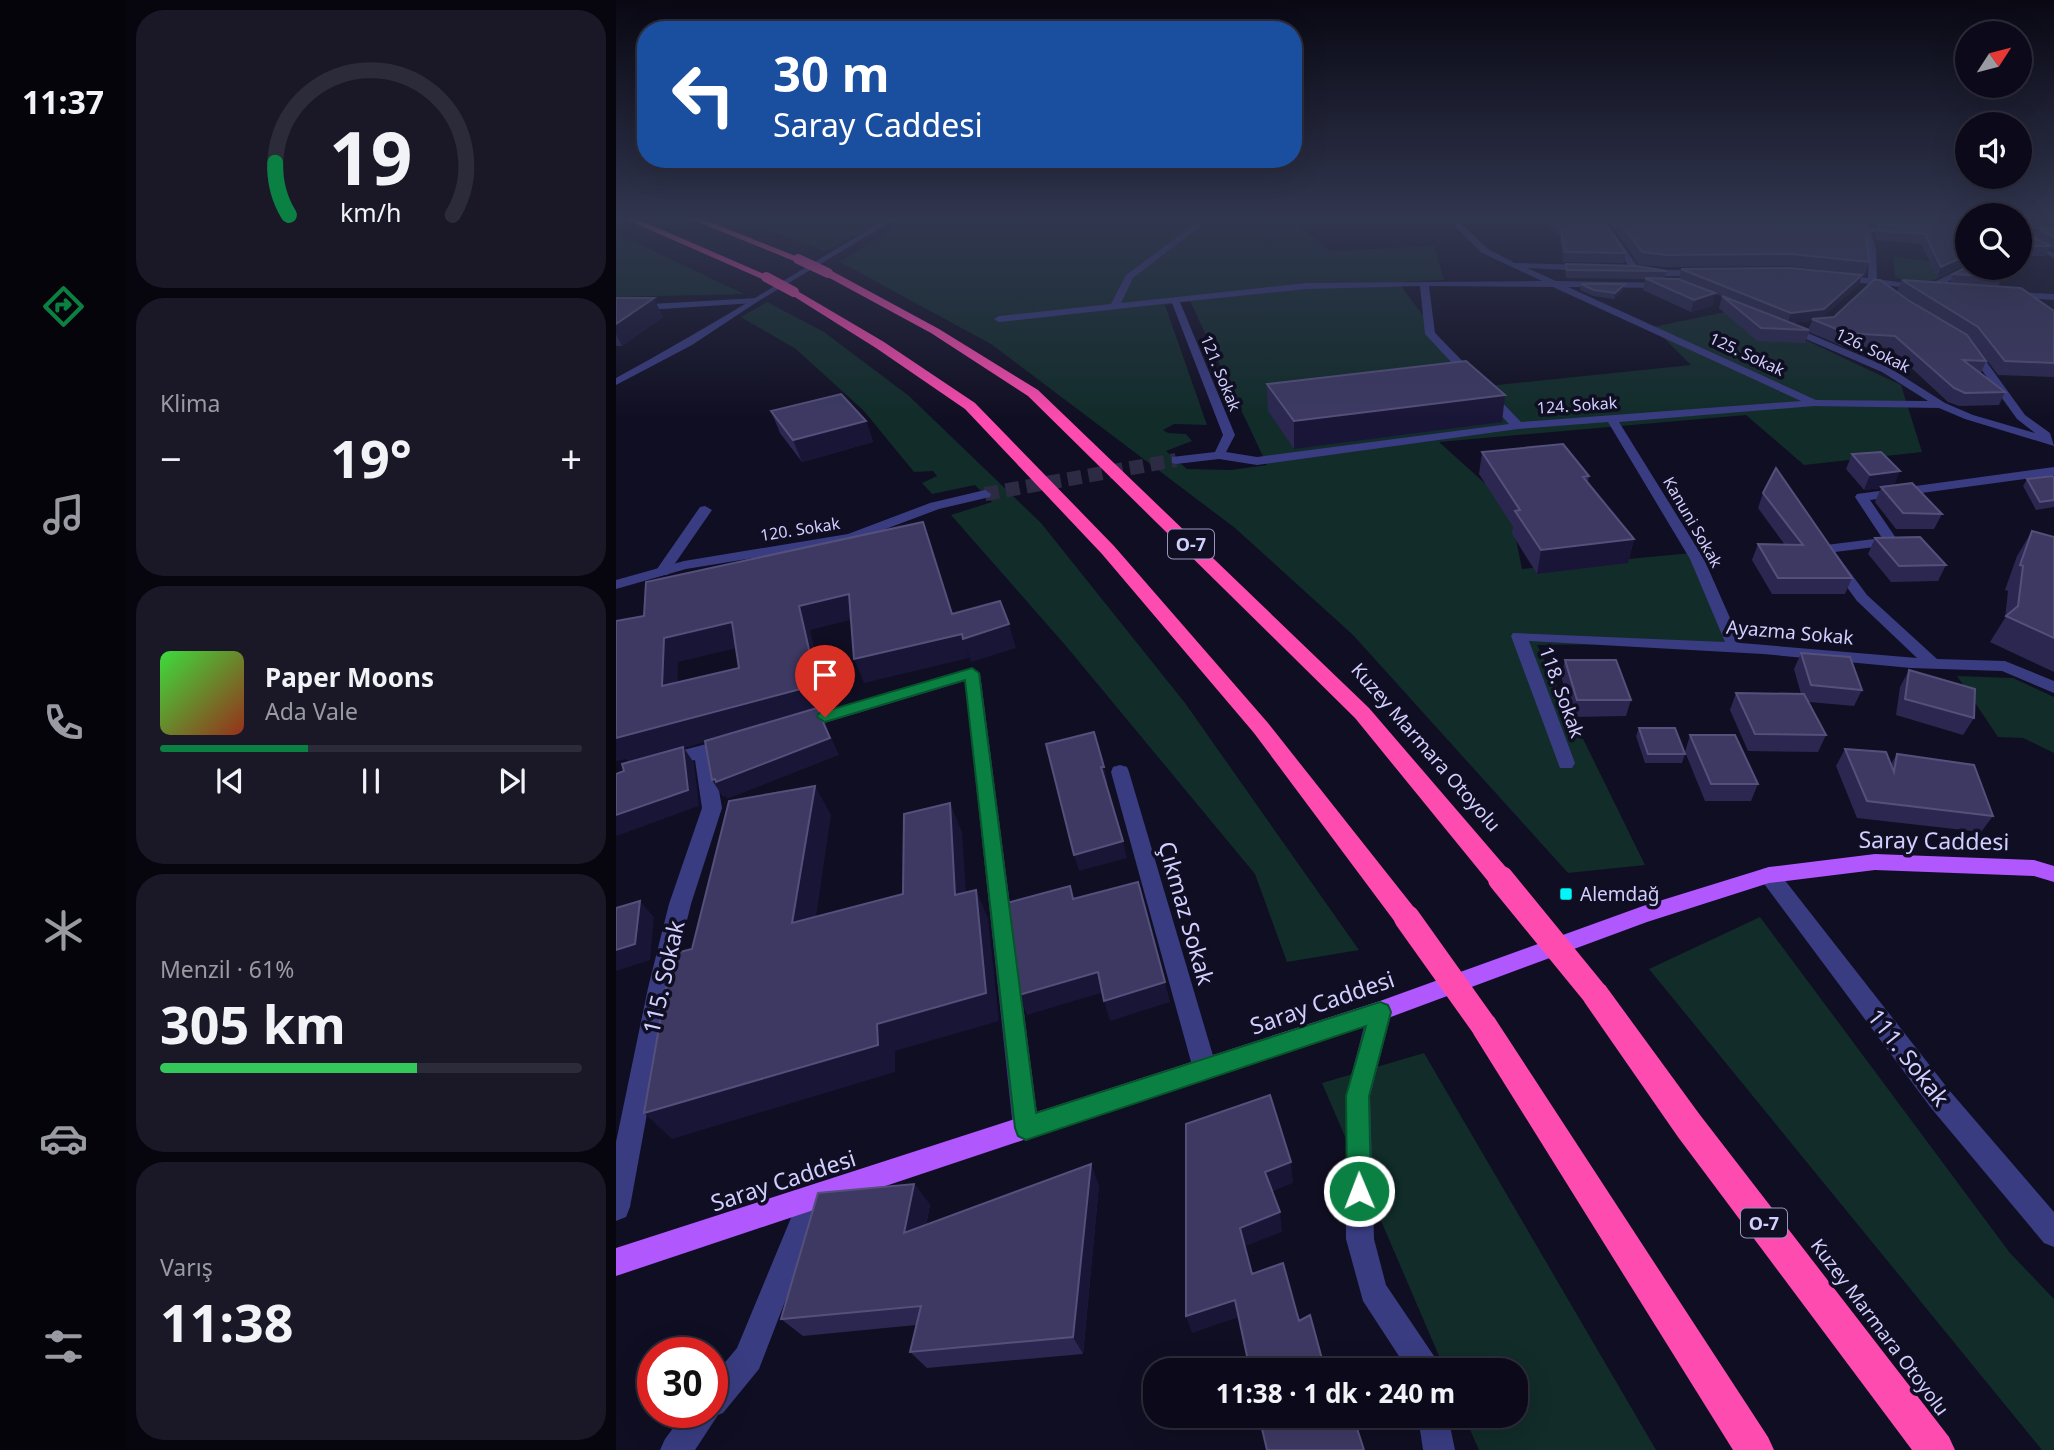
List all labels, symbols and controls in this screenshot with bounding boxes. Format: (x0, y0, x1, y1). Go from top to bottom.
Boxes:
north arrow (1955, 21, 2032, 98)
map controls (1955, 21, 2032, 280)
text: 30 m (773, 40, 890, 106)
icon: left (658, 49, 749, 140)
text: 11:37 (22, 80, 104, 123)
text: Saray Caddesi (773, 103, 983, 146)
text: 19 (329, 107, 413, 206)
button: sound (1955, 112, 2032, 189)
text: km/h (340, 195, 402, 229)
button: search (1955, 203, 2032, 280)
icon: directions (39, 282, 88, 331)
street label: 126. Sokak (1832, 322, 1914, 378)
street label: 125. Sokak (1706, 327, 1789, 381)
street label: 121. Sokak (1196, 332, 1246, 415)
text: Klima (160, 387, 221, 419)
street label: 124. Sokak (1536, 391, 1618, 419)
text: 19° (330, 422, 412, 493)
text: − (160, 432, 182, 484)
text: + (560, 432, 582, 484)
street label: Kanuni Sokak (1658, 473, 1728, 572)
icon: music (39, 490, 88, 539)
street label: 120. Sokak (759, 512, 842, 546)
road number: O-7 (1168, 530, 1214, 558)
street label: Ayazma Sokak (1725, 613, 1855, 651)
street label: 118. Sokak (1533, 643, 1591, 741)
pin (795, 645, 855, 717)
icon: arrive (806, 656, 844, 694)
street label: Kuzey Marmara Otoyolu (1346, 657, 1506, 837)
text: Paper Moons (265, 659, 434, 695)
text: Ada Vale (265, 695, 358, 727)
icon: phone (39, 698, 88, 747)
icon: previous (211, 762, 249, 800)
icon: pause (352, 762, 390, 800)
icon: next (493, 762, 531, 800)
street label: Saray Caddesi (1858, 823, 2010, 857)
street label: Çıkmaz Sokak (1151, 837, 1223, 989)
place label: Alemdağ (1580, 881, 1660, 907)
marker: Alemdağ (1558, 886, 1574, 902)
icon: climate (39, 906, 88, 955)
street label: 115. Sokak (634, 916, 692, 1037)
text: Menzil · 61% (160, 953, 294, 985)
street label: Saray Caddesi (1245, 962, 1399, 1042)
text: 305 km (160, 988, 346, 1059)
street label: 111. Sokak (1861, 1002, 1958, 1113)
icon: car (39, 1114, 88, 1163)
street label: Saray Caddesi (706, 1141, 860, 1219)
position arrow (1322, 1154, 1396, 1228)
road number: O-7 (1741, 1208, 1787, 1238)
street label: Kuzey Marmara Otoyolu (1805, 1233, 1955, 1421)
text: Varış (160, 1251, 213, 1283)
text: 11:38 (160, 1286, 294, 1357)
icon: filters (39, 1322, 88, 1371)
speed limit sign: 30 (637, 1337, 728, 1428)
text: 11:38 · 1 dk · 240 m (1216, 1375, 1455, 1411)

